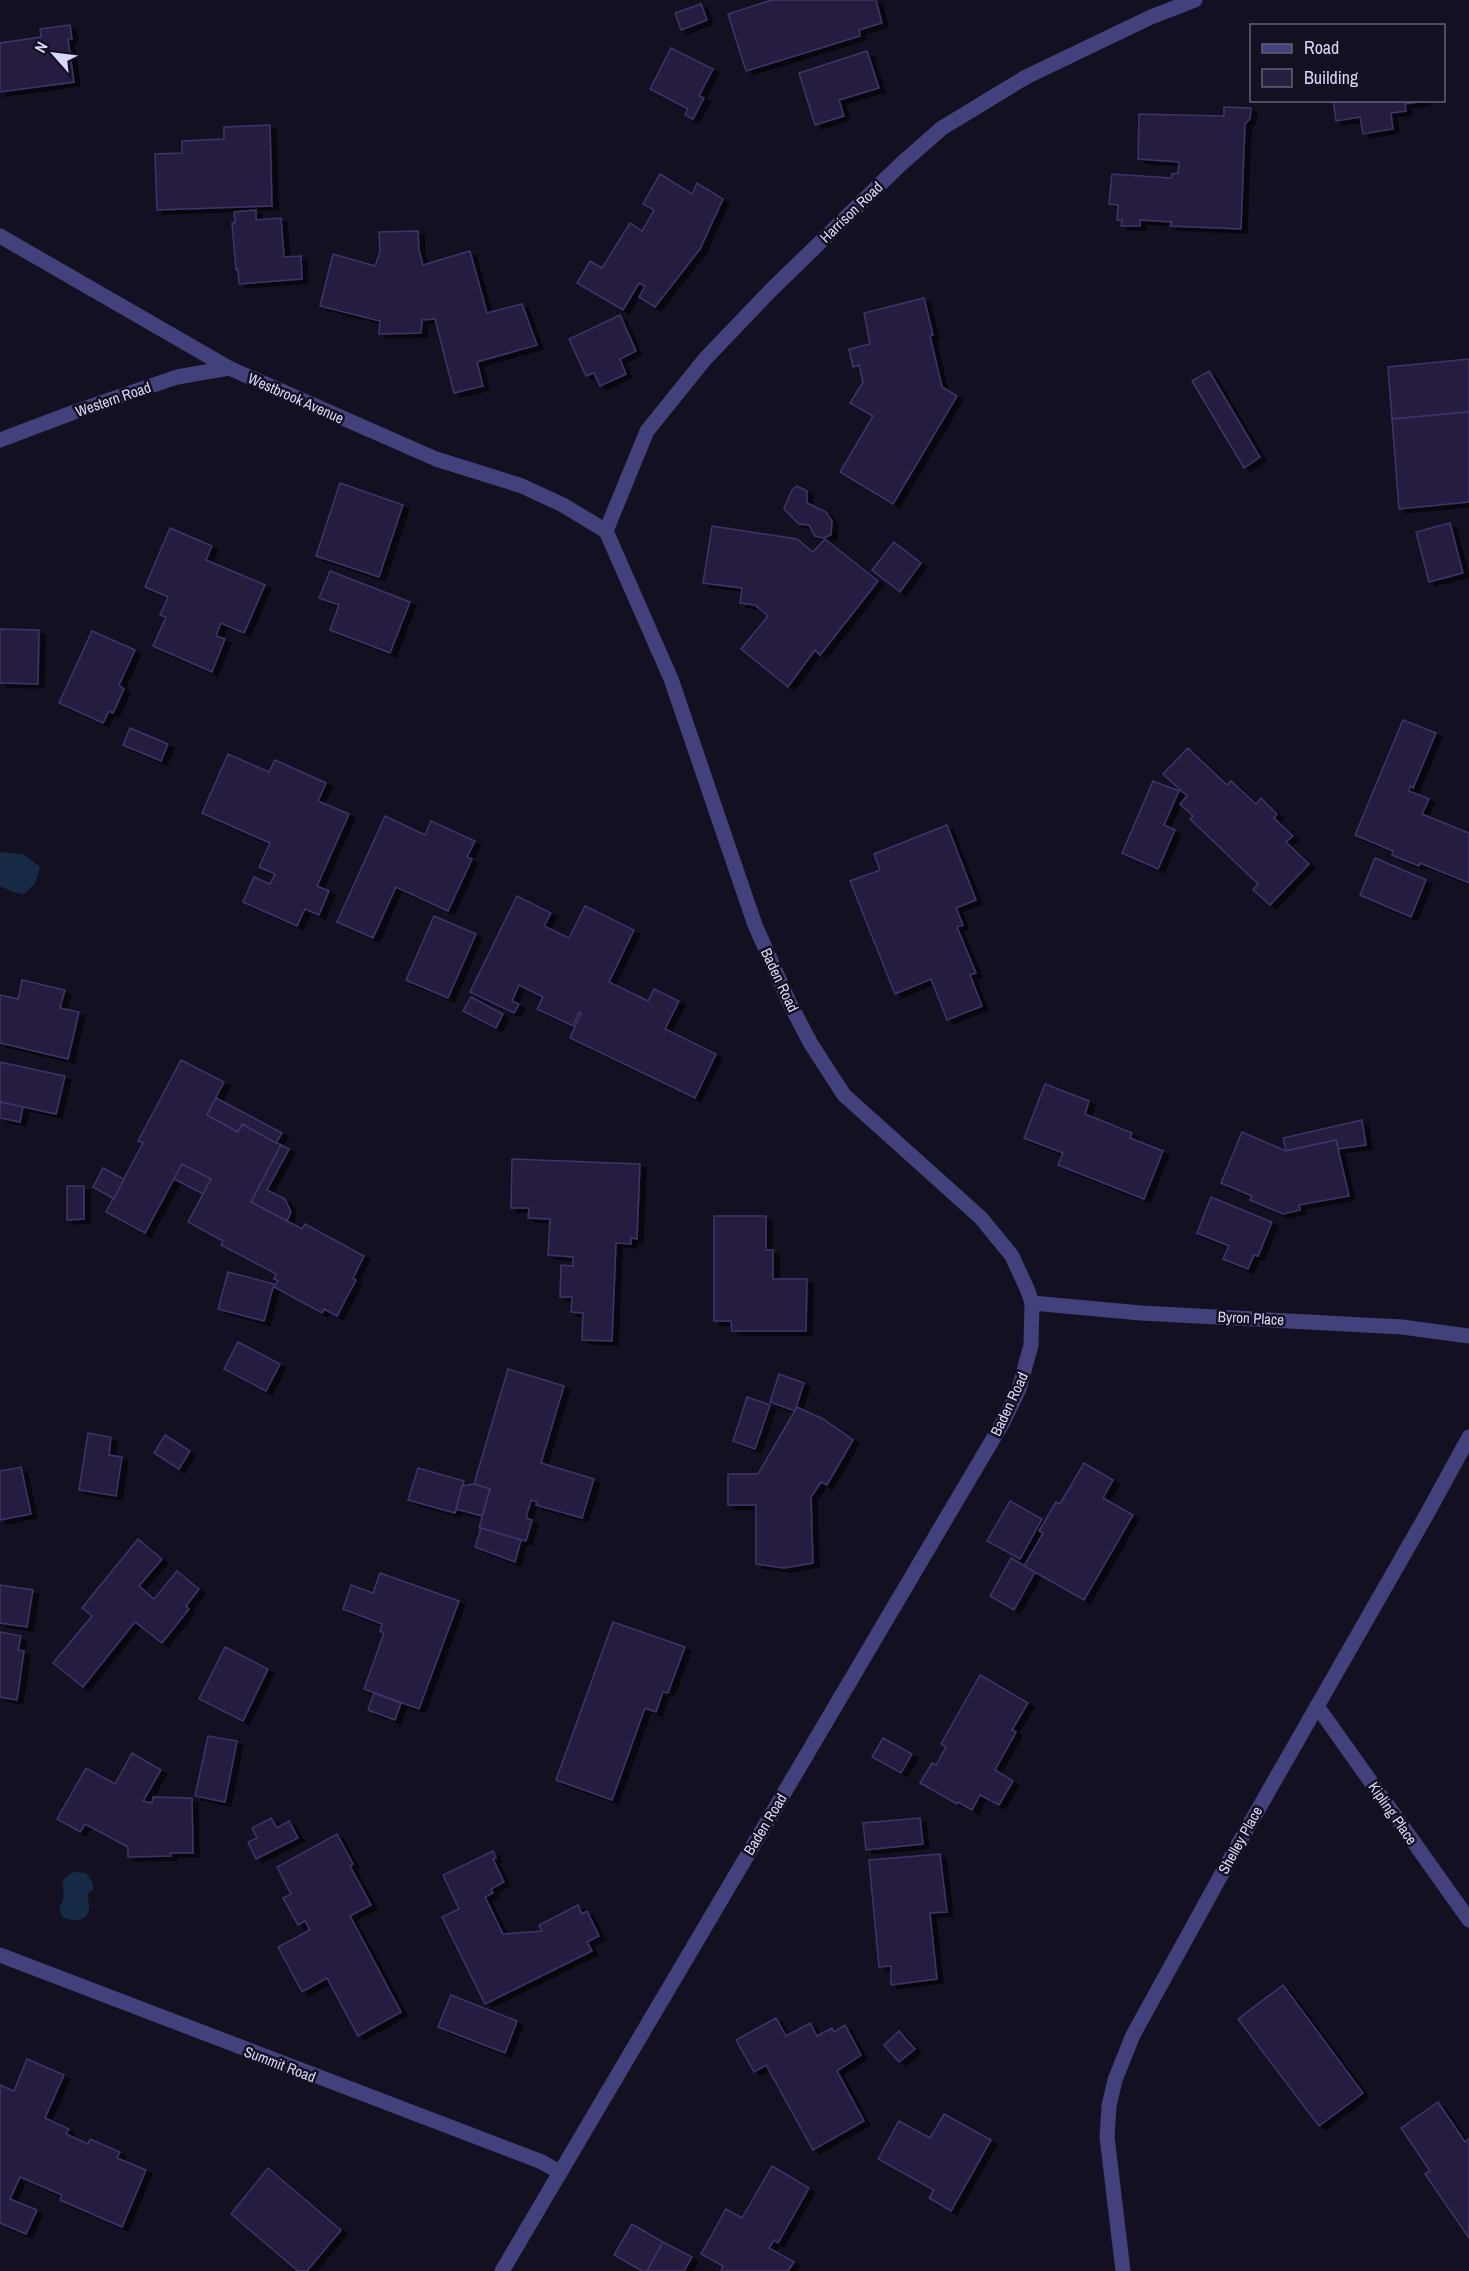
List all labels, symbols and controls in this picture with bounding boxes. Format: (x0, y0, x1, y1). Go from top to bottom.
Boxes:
north arrow (24, 24, 84, 84)
legend (1250, 24, 1445, 102)
text: Road (1304, 35, 1339, 60)
text: N (29, 38, 53, 56)
text: Building (1304, 65, 1359, 90)
street label: Harrison Road (815, 177, 887, 247)
street label: Westbrook Avenue (245, 367, 347, 429)
street label: Western Road (73, 376, 153, 422)
street label: Baden Road (756, 945, 804, 1015)
street label: Byron Place (1217, 1306, 1285, 1330)
street label: Baden Road (985, 1369, 1033, 1439)
street label: Kipling Place (1364, 1777, 1422, 1849)
street label: Baden Road (738, 1789, 792, 1859)
street label: Shelley Place (1213, 1802, 1267, 1878)
street label: Summit Road (241, 2041, 319, 2087)

